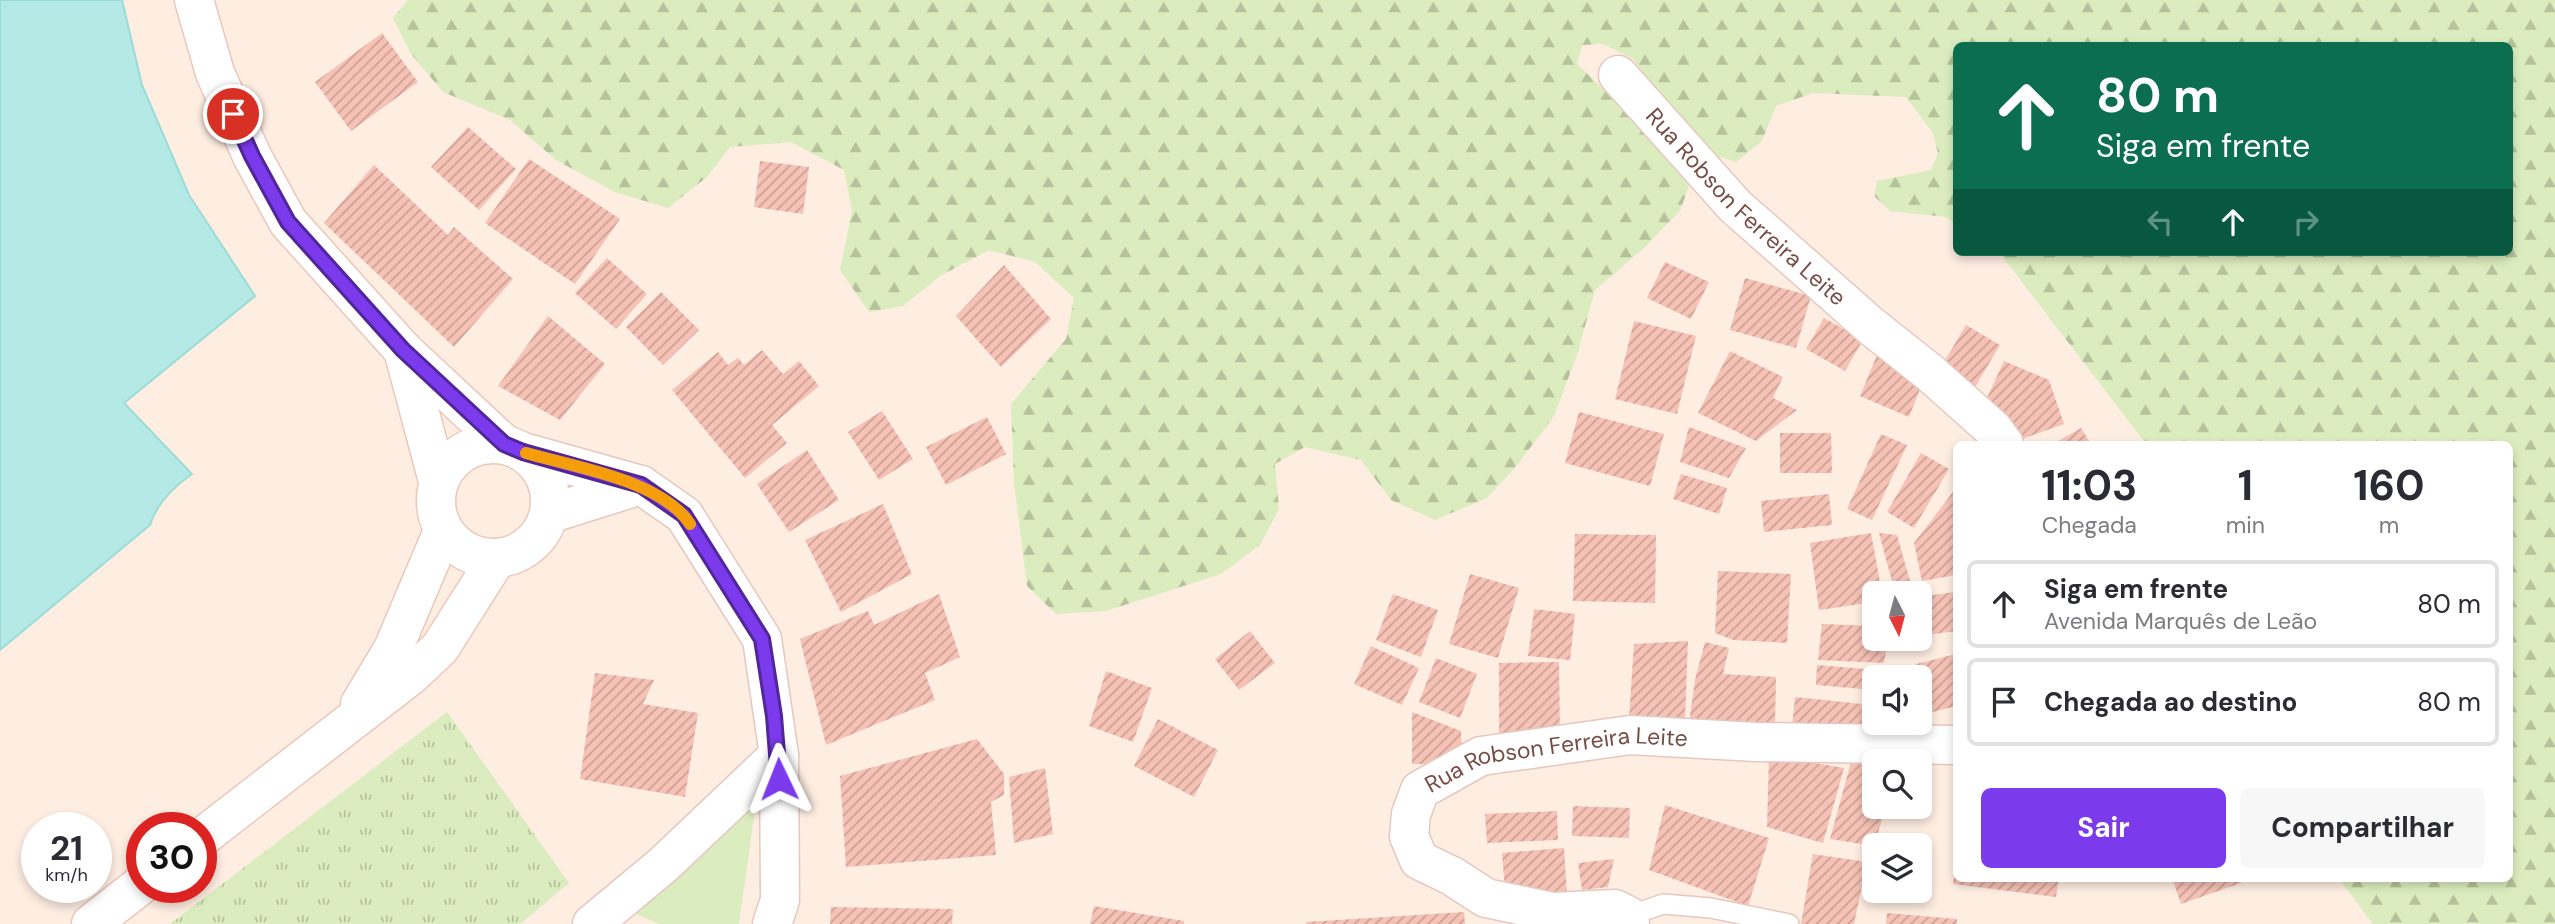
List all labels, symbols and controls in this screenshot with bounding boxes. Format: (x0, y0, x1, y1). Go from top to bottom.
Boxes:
text: 80 m (2096, 63, 2219, 127)
icon: ahead (1981, 70, 2072, 161)
pin (203, 84, 263, 144)
icon: arrive (214, 95, 252, 133)
street label: Rua Robson Ferreira Leite (1639, 101, 1853, 312)
text: Siga em frente (2096, 125, 2310, 167)
icon: left (2141, 203, 2179, 241)
icon: ahead (2214, 203, 2252, 241)
icon: right (2287, 203, 2325, 241)
text: 11:03 (2041, 458, 2137, 513)
text: 1 (2238, 458, 2253, 513)
text: 160 (2353, 458, 2425, 513)
text: Chegada (2042, 510, 2137, 540)
text: min (2226, 510, 2265, 540)
text: m (2379, 510, 2399, 540)
text: Siga em frente (2044, 572, 2228, 606)
north arrow (1862, 581, 1932, 651)
map controls (1862, 581, 1932, 903)
icon: ahead (1985, 585, 2023, 623)
text: 80 m (2417, 587, 2481, 621)
text: Avenida Marquês de Leão (2044, 606, 2317, 636)
button: sound (1862, 665, 1932, 735)
icon: arrive (1985, 683, 2023, 721)
text: Chegada ao destino (2044, 685, 2297, 719)
text: 80 m (2417, 685, 2481, 719)
street label: Rua Robson Ferreira Leite (1419, 720, 1688, 799)
position arrow (742, 742, 816, 816)
button: search (1862, 749, 1932, 819)
button: Sair (1981, 788, 2226, 868)
button: Compartilhar (2240, 788, 2485, 868)
speed limit sign: 30 (126, 812, 217, 903)
text: 21 (50, 825, 83, 871)
button: layers (1862, 833, 1932, 903)
text: km/h (45, 863, 88, 887)

